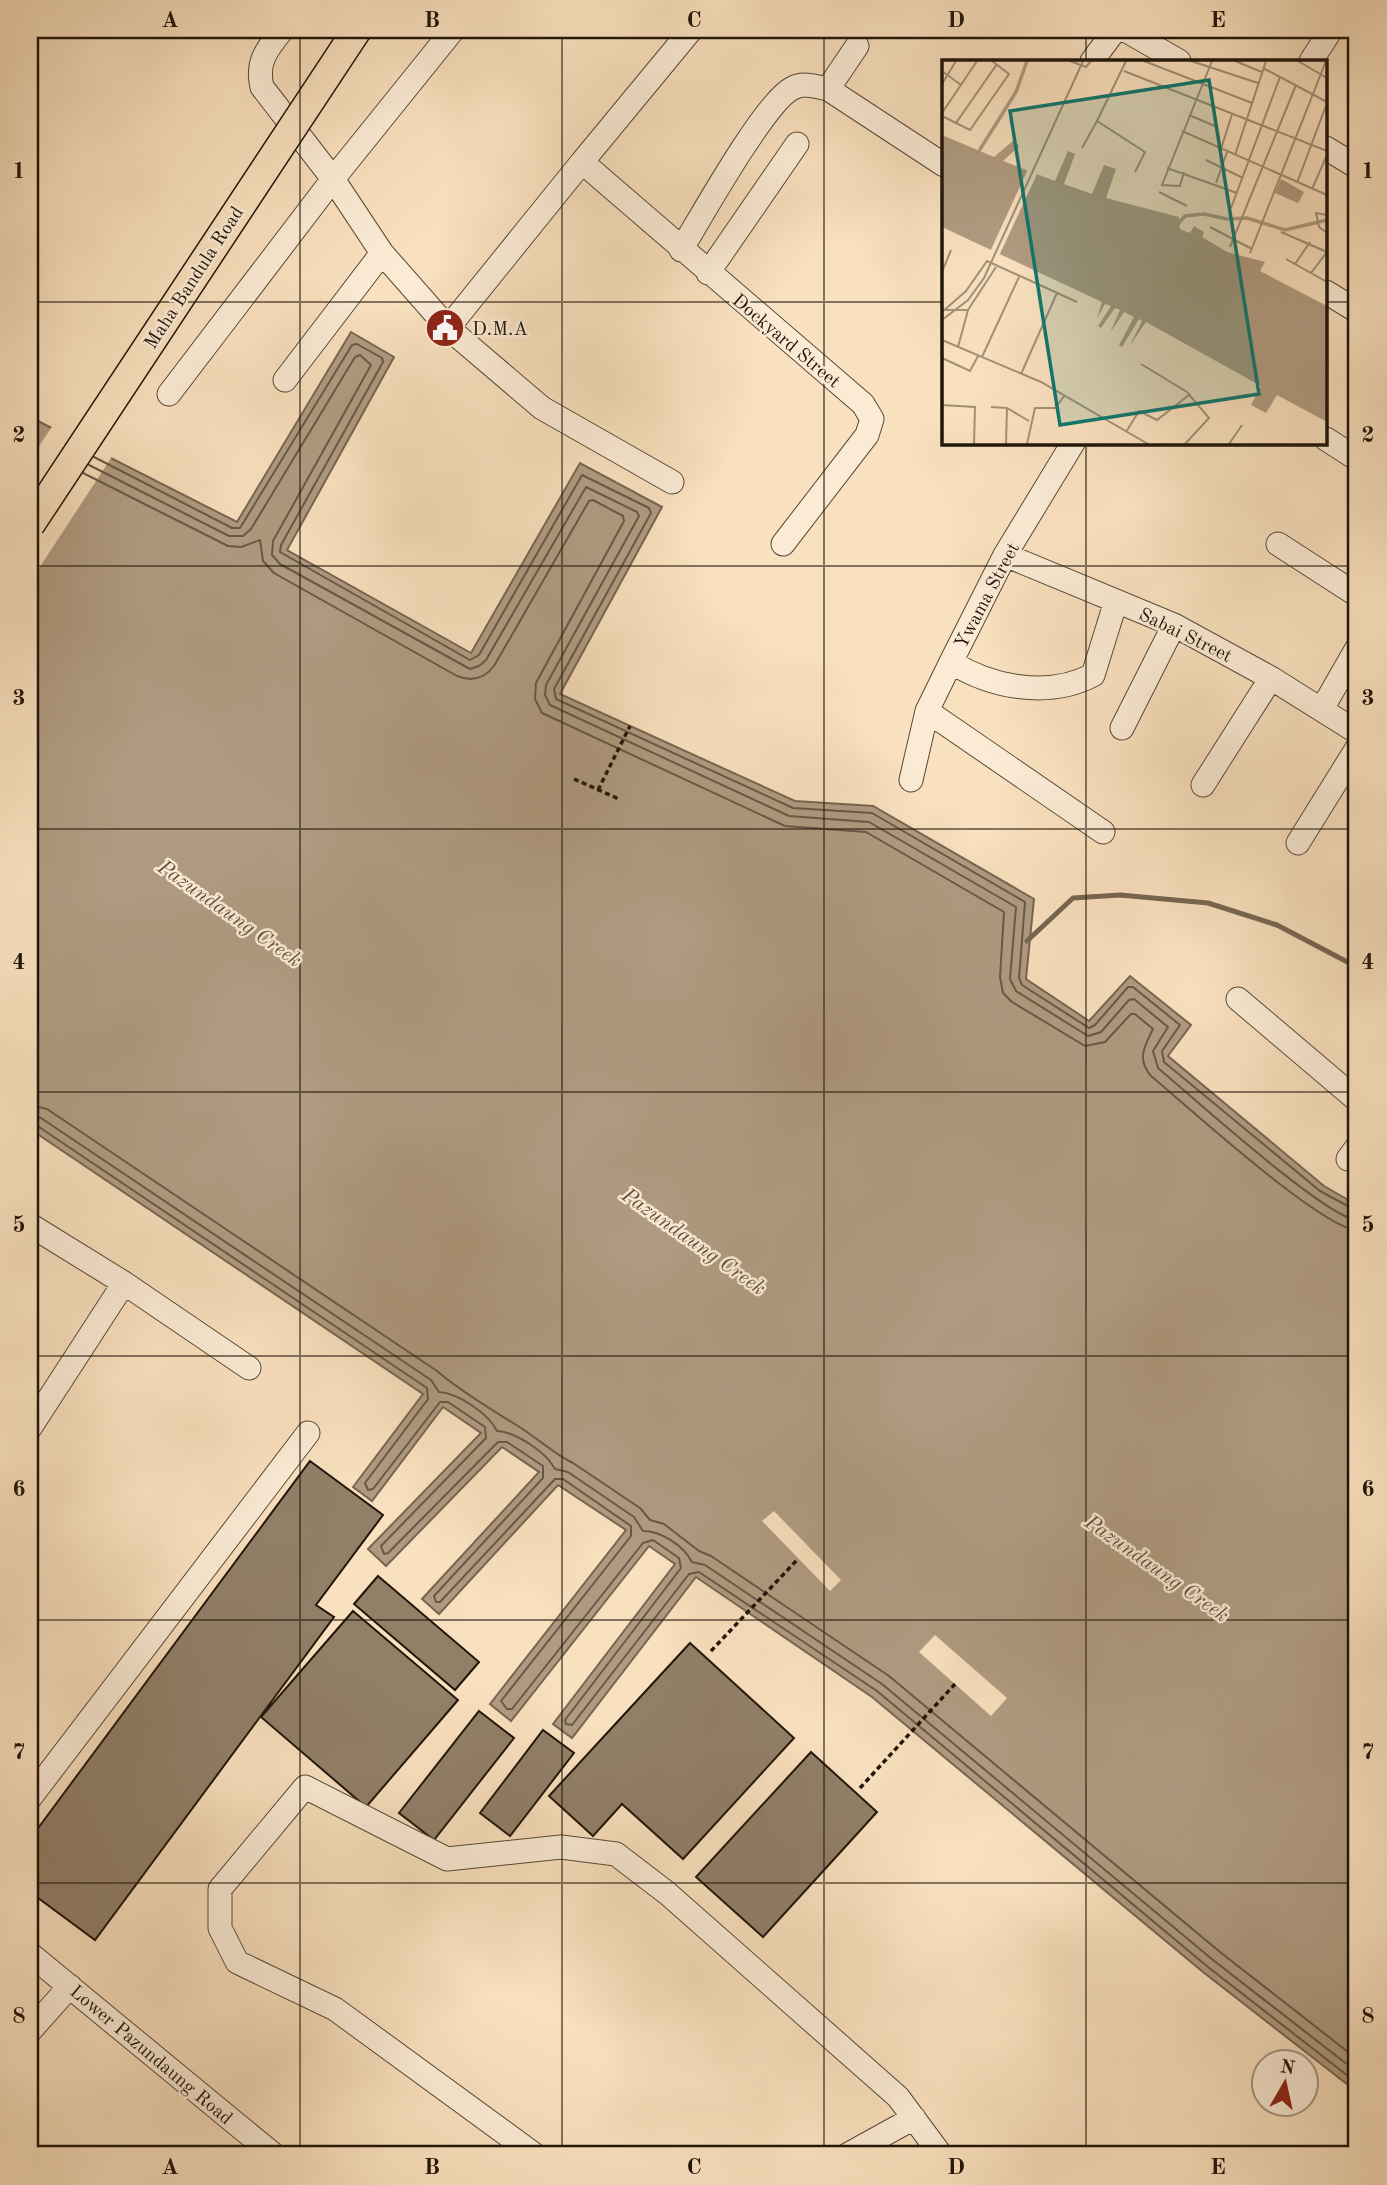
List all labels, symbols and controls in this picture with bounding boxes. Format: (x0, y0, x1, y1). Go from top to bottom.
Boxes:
text: A (161, 9, 179, 32)
text: B (424, 9, 440, 32)
text: C (686, 9, 702, 32)
text: D (947, 9, 965, 32)
text: E (1210, 9, 1226, 32)
inset map (942, 60, 1328, 444)
text: 1 (12, 160, 26, 183)
text: 1 (1361, 160, 1375, 183)
street label: Maha Bandula Road (142, 204, 248, 353)
street label: Dockyard Street (728, 291, 843, 392)
public building icon: D.M.A (424, 307, 466, 349)
place label: D.M.A (472, 321, 528, 340)
text: 2 (12, 424, 26, 447)
text: 2 (1361, 424, 1375, 447)
street label: Ywama Street (952, 540, 1024, 652)
street label: Sabai Street (1135, 606, 1234, 667)
text: 3 (12, 687, 26, 710)
text: 3 (1361, 687, 1375, 710)
water label: Pazundaung Creek (153, 856, 305, 972)
text: 4 (12, 951, 26, 974)
text: 4 (1361, 951, 1375, 974)
water label: Pazundaung Creek (617, 1184, 769, 1300)
text: 5 (12, 1214, 26, 1237)
text: 5 (1361, 1214, 1375, 1237)
text: 6 (12, 1478, 26, 1501)
text: 6 (1361, 1478, 1375, 1501)
water label: Pazundaung Creek (1080, 1511, 1232, 1627)
text: 7 (12, 1741, 26, 1764)
text: 7 (1361, 1741, 1375, 1764)
street label: Lower Pazundaung Road (66, 1983, 235, 2129)
text: 8 (12, 2005, 26, 2028)
text: 8 (1361, 2005, 1375, 2028)
north arrow (1250, 2048, 1320, 2118)
text: N (1279, 2058, 1296, 2079)
text: A (161, 2156, 179, 2179)
text: B (424, 2156, 440, 2179)
text: C (686, 2156, 702, 2179)
text: D (947, 2156, 965, 2179)
text: E (1210, 2156, 1226, 2179)

